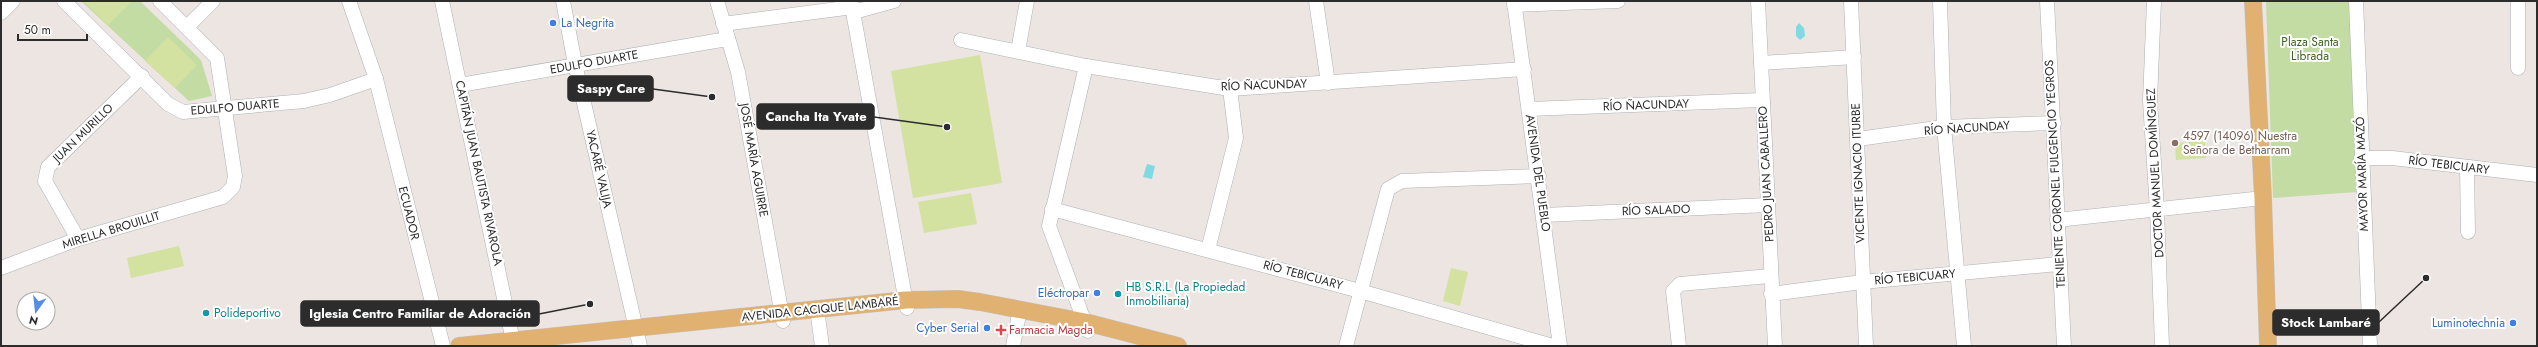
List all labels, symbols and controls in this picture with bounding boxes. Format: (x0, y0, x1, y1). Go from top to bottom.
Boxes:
place label: La Negrita (561, 14, 614, 32)
scale bar (18, 16, 87, 42)
marker: La Negrita (548, 18, 558, 28)
text: 50 m (24, 21, 51, 39)
park label: Plaza Santa Librada (2281, 33, 2339, 65)
street label: EDULFO DUARTE (548, 45, 640, 79)
street label: TENIENTE CORONEL FULGENCIO YEGROS (2040, 59, 2070, 288)
street label: RÍO ÑACUNDAY (1221, 74, 1308, 95)
callout: Saspy Care (568, 76, 653, 101)
street label: CAPITÁN JUAN BAUTISTA RIVAROLA (451, 79, 507, 267)
text: Saspy Care (577, 79, 646, 98)
street label: DOCTOR MANUEL DOMÍNGUEZ (2142, 87, 2168, 258)
street label: EDULFO DUARTE (190, 94, 280, 120)
street label: RÍO ÑACUNDAY (1603, 94, 1690, 115)
street label: JUAN MURILLO (47, 99, 117, 168)
street label: JOSÉ MARÍA AGUIRRE (735, 100, 773, 218)
street label: VICENTE IGNACIO ITURBE (1847, 103, 1869, 243)
callout: Cancha Ita Yvate (757, 104, 874, 129)
street label: PEDRO JUAN CABALLERO (1753, 105, 1779, 243)
text: Cancha Ita Yvate (765, 107, 867, 126)
street label: AVENIDA DEL PUEBLO (1521, 113, 1555, 233)
street label: RÍO ÑACUNDAY (1923, 116, 2011, 140)
street label: MAYOR MARÍA MAZÓ (2351, 116, 2373, 232)
place label: 4597 (14096) Nuestra Señora de Betharram (2183, 127, 2297, 159)
street label: YACARÉ VALIJA (581, 128, 617, 210)
marker: 4597 (14096) Nuestra Señora de Betharram (2170, 138, 2180, 148)
street label: RÍO TEBICUARY (2407, 151, 2491, 179)
street label: ECUADOR (394, 184, 424, 242)
street label: RÍO SALADO (1621, 200, 1691, 220)
street label: MIRELLA BROUILLIT (60, 206, 162, 253)
street label: RÍO TEBICUARY (1261, 256, 1345, 294)
street label: RÍO TEBICUARY (1874, 264, 1957, 290)
place label: HB S.R.L (La Propiedad Inmobiliaria) (1126, 278, 1245, 310)
place label: Eléctropar (1038, 284, 1090, 302)
marker: Eléctropar (1092, 288, 1102, 298)
marker: HB S.R.L (La Propiedad Inmobiliaria) (1113, 289, 1123, 299)
north arrow (16, 291, 56, 331)
street label: AVENIDA CACIQUE LAMBARÉ (741, 292, 899, 326)
callout: Iglesia Centro Familiar de Adoración (301, 301, 539, 326)
place label: Polideportivo (214, 304, 281, 322)
text: Iglesia Centro Familiar de Adoración (309, 304, 531, 323)
marker: Polideportivo (201, 308, 211, 318)
callout: Stock Lambaré (2273, 310, 2379, 335)
text: N (27, 312, 40, 330)
text: Stock Lambaré (2281, 313, 2371, 332)
place label: Luminotechnia (2432, 314, 2505, 332)
marker: Luminotechnia (2508, 318, 2518, 328)
place label: Cyber Serial (916, 319, 979, 337)
place label: Farmacia Magda (1009, 321, 1093, 339)
marker: Cyber Serial (982, 323, 992, 333)
marker: Farmacia Magda (996, 325, 1006, 335)

